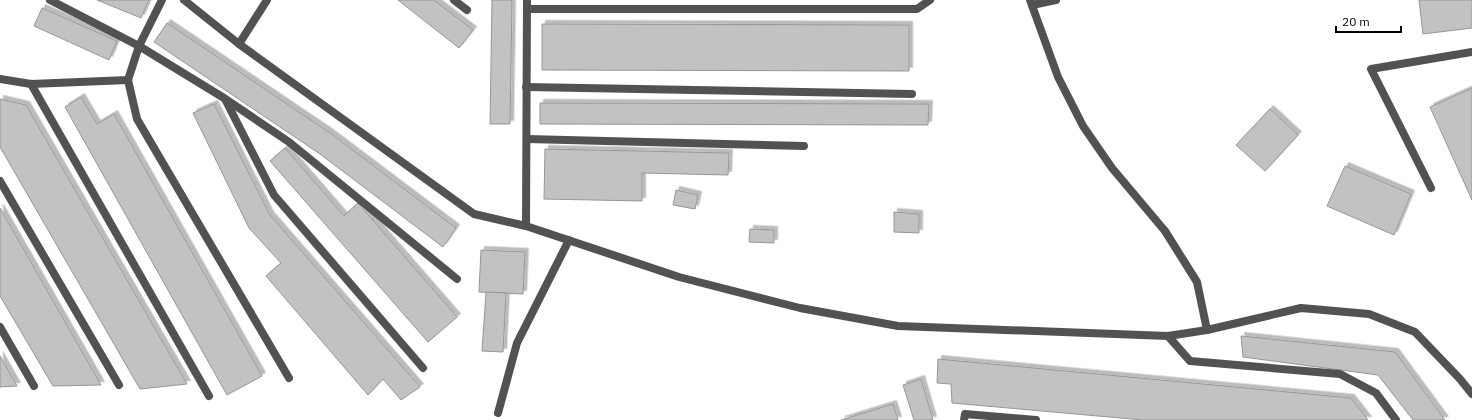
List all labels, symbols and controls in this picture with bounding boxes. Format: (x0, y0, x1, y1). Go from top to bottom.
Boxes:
scale bar (1336, 8, 1401, 34)
text: 20 m (1342, 14, 1370, 29)

